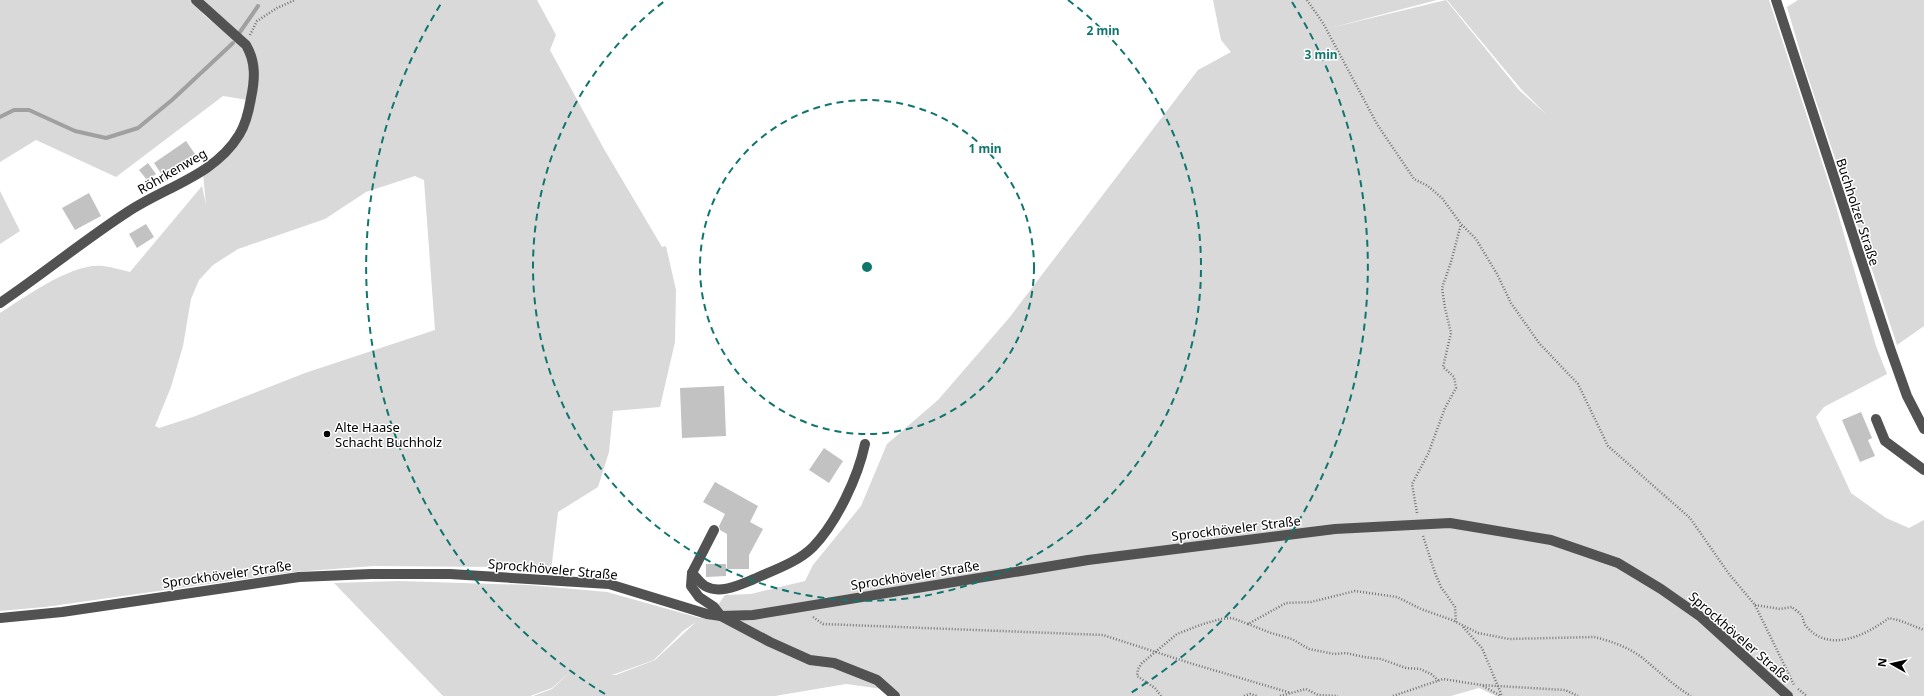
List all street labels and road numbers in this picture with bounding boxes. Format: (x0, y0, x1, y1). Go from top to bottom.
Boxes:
street label: Röhrkenweg (134, 144, 210, 198)
street label: Buchholzer Straße (1832, 156, 1884, 268)
street label: Sprockhöveler Straße (1170, 511, 1302, 545)
street label: Sprockhöveler Straße (487, 554, 619, 584)
street label: Sprockhöveler Straße (161, 556, 293, 592)
street label: Sprockhöveler Straße (849, 556, 981, 594)
street label: Sprockhöveler Straße (1685, 588, 1795, 686)

